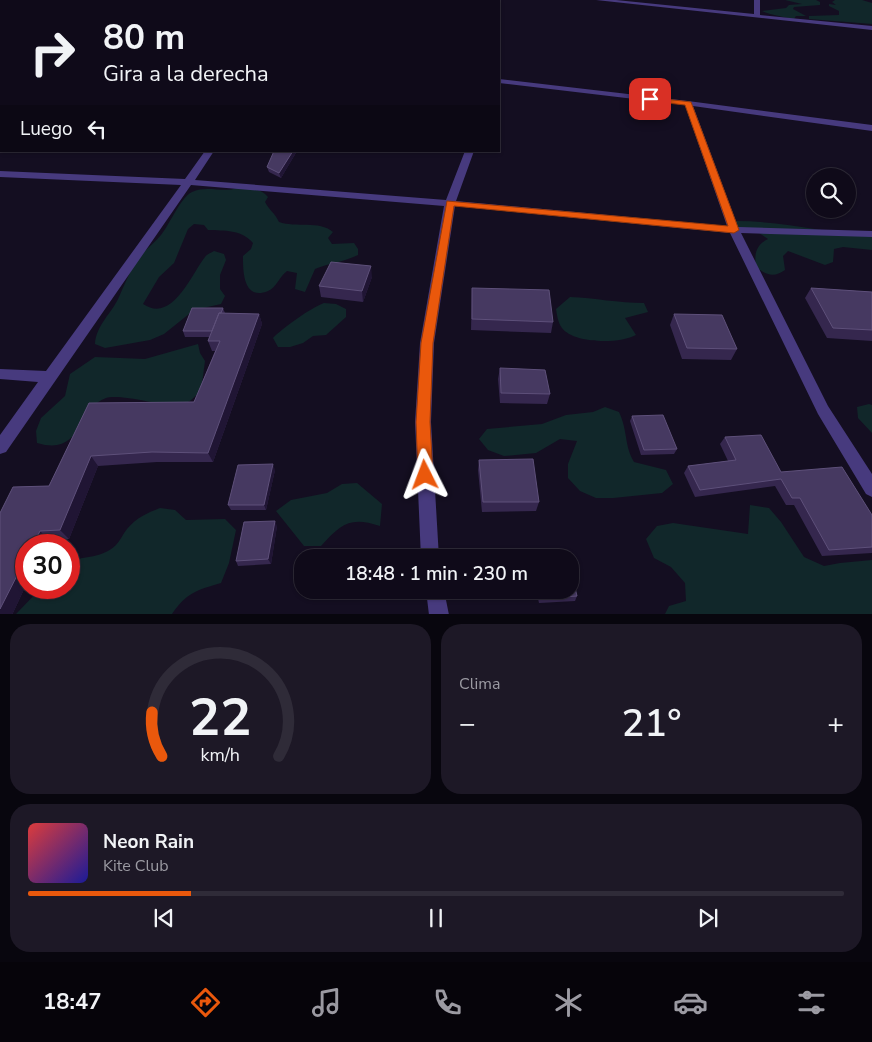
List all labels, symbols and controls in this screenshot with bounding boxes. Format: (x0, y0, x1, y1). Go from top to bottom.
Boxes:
text: 80 m (103, 14, 185, 61)
icon: right (20, 20, 85, 85)
text: Gira a la derecha (103, 59, 269, 89)
pin (629, 78, 671, 120)
icon: arrive (636, 85, 664, 113)
icon: left (83, 115, 111, 143)
text: Luego (20, 116, 73, 142)
map controls (806, 168, 856, 218)
button: search (806, 168, 856, 218)
position arrow (398, 448, 450, 500)
speed limit sign: 30 (15, 534, 80, 599)
text: 18:48 · 1 min · 230 m (345, 561, 528, 587)
text: Clima (459, 673, 500, 695)
text: 22 (189, 682, 252, 753)
text: 21° (622, 698, 681, 749)
text: − (459, 705, 476, 743)
text: + (827, 705, 844, 743)
text: km/h (201, 743, 240, 767)
text: Neon Rain (103, 829, 194, 855)
text: Kite Club (103, 855, 169, 877)
icon: previous (150, 904, 178, 932)
icon: pause (422, 904, 450, 932)
icon: next (694, 904, 722, 932)
icon: directions (188, 985, 223, 1020)
icon: music (309, 985, 344, 1020)
icon: phone (430, 985, 465, 1020)
icon: climate (551, 985, 586, 1020)
icon: car (673, 985, 708, 1020)
icon: filters (794, 985, 829, 1020)
text: 18:47 (43, 987, 101, 1017)

